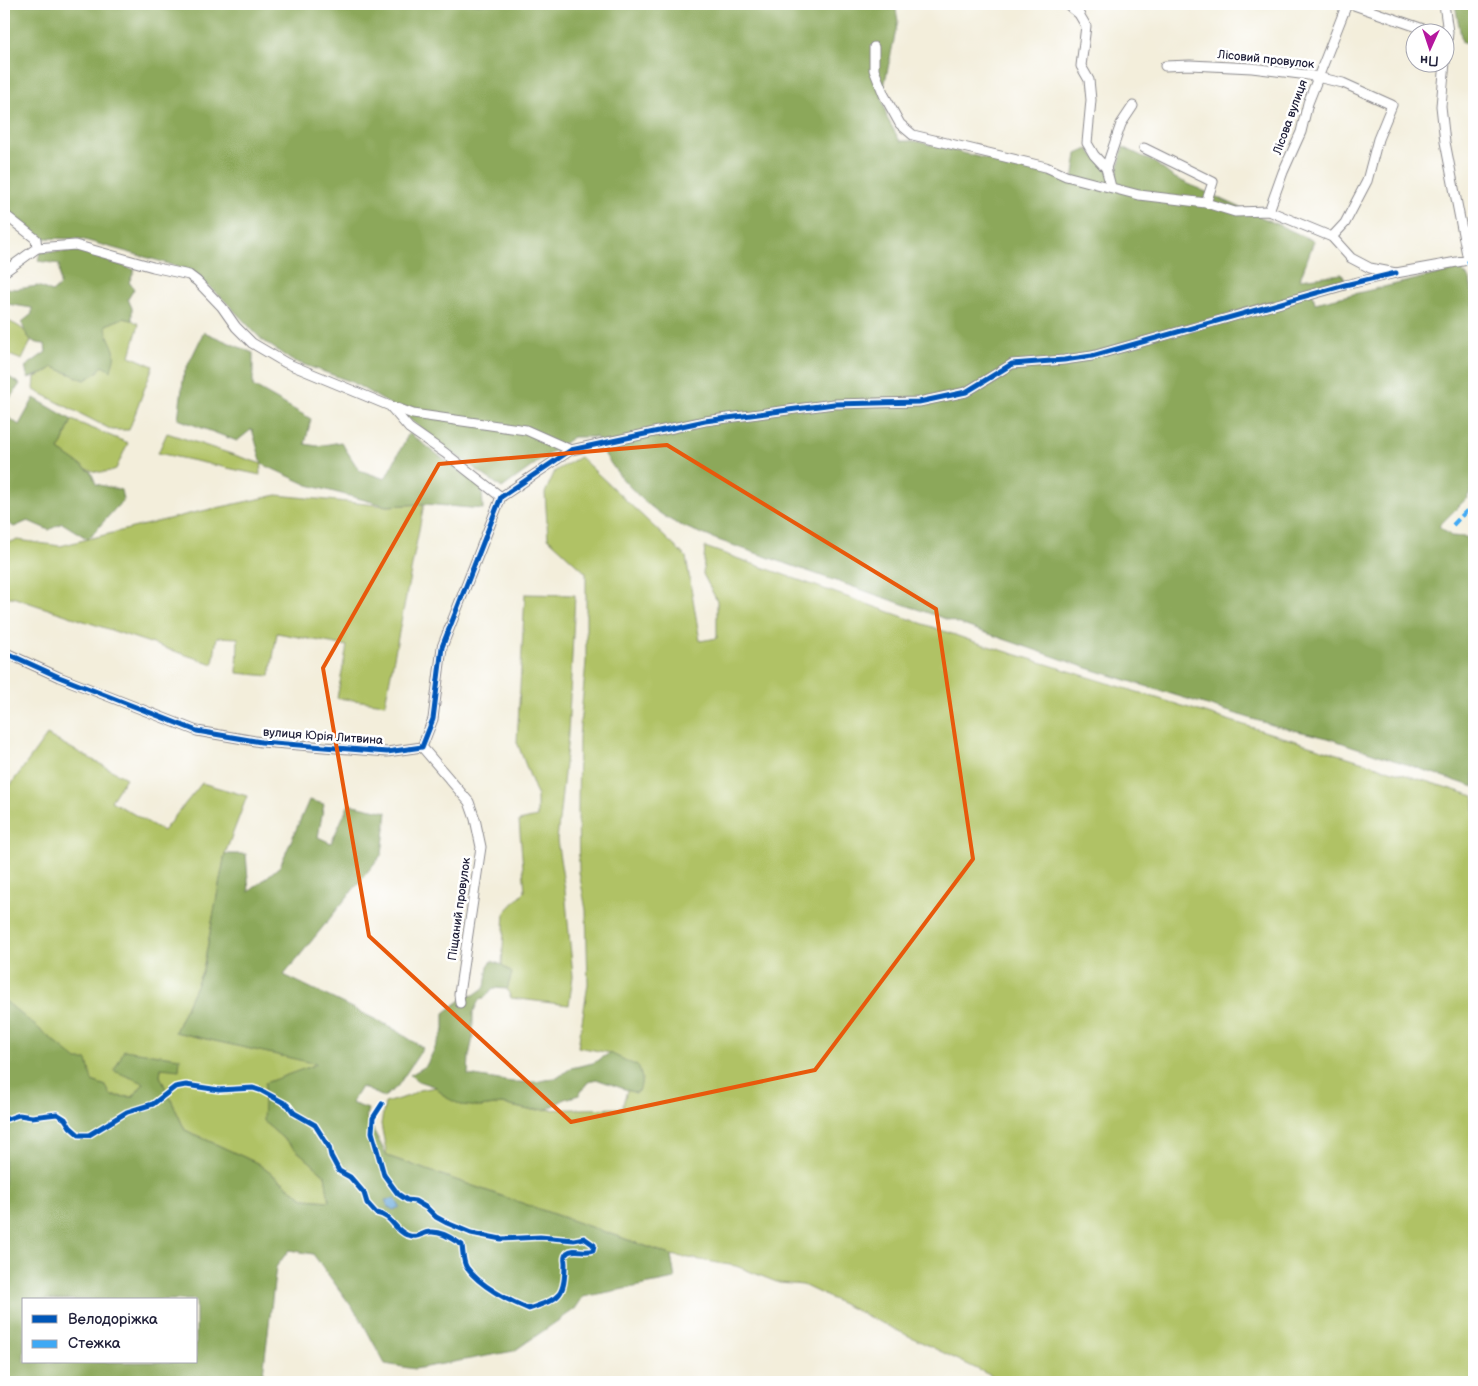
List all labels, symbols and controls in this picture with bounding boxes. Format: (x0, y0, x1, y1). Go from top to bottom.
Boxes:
north arrow (1406, 22, 1456, 72)
street label: Лісовий провулок (1216, 47, 1316, 72)
text: Пн (1420, 52, 1439, 69)
street label: Лісова вулиця (1270, 77, 1311, 158)
street label: вулиця Юрія Литвина (262, 725, 384, 748)
street label: Піщаний провулок (445, 856, 474, 961)
legend (22, 1298, 198, 1364)
text: Велодоріжка (68, 1310, 158, 1329)
text: Стежка (68, 1334, 121, 1353)

